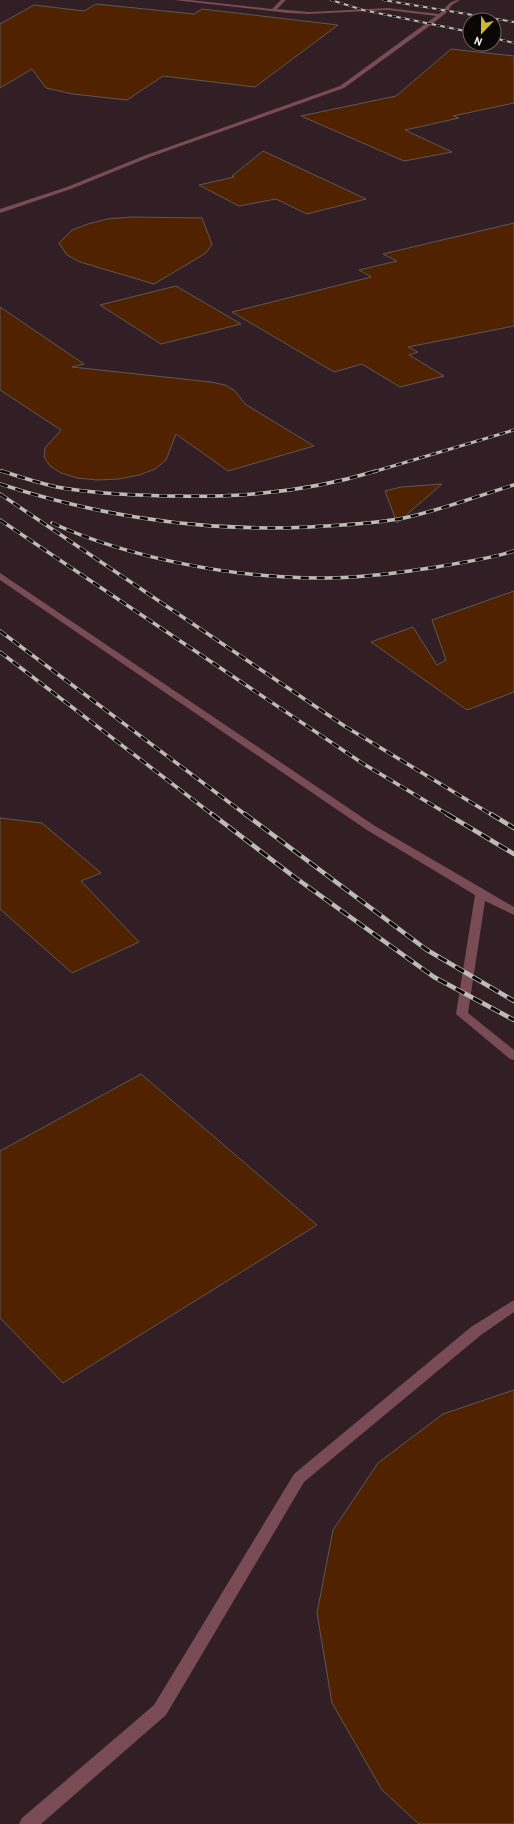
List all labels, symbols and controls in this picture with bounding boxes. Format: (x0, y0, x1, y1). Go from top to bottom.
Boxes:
north arrow (462, 12, 502, 52)
text: N (472, 33, 484, 49)

